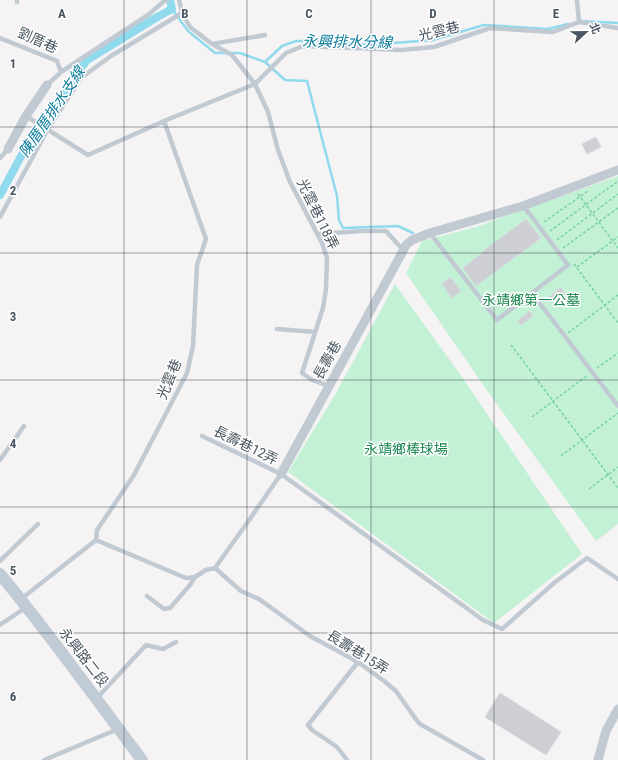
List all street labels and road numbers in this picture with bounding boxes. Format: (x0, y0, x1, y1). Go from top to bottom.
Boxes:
street label: 光雲巷 (417, 18, 461, 44)
street label: 劉厝巷 (16, 24, 60, 56)
street label: 光雲巷118弄 (294, 176, 342, 252)
street label: 長壽巷 (310, 338, 344, 382)
street label: 光雲巷 (153, 357, 185, 401)
street label: 長壽巷12弄 (211, 423, 281, 467)
street label: 永興路二段 (56, 624, 112, 690)
street label: 長壽巷15弄 (324, 627, 392, 677)

